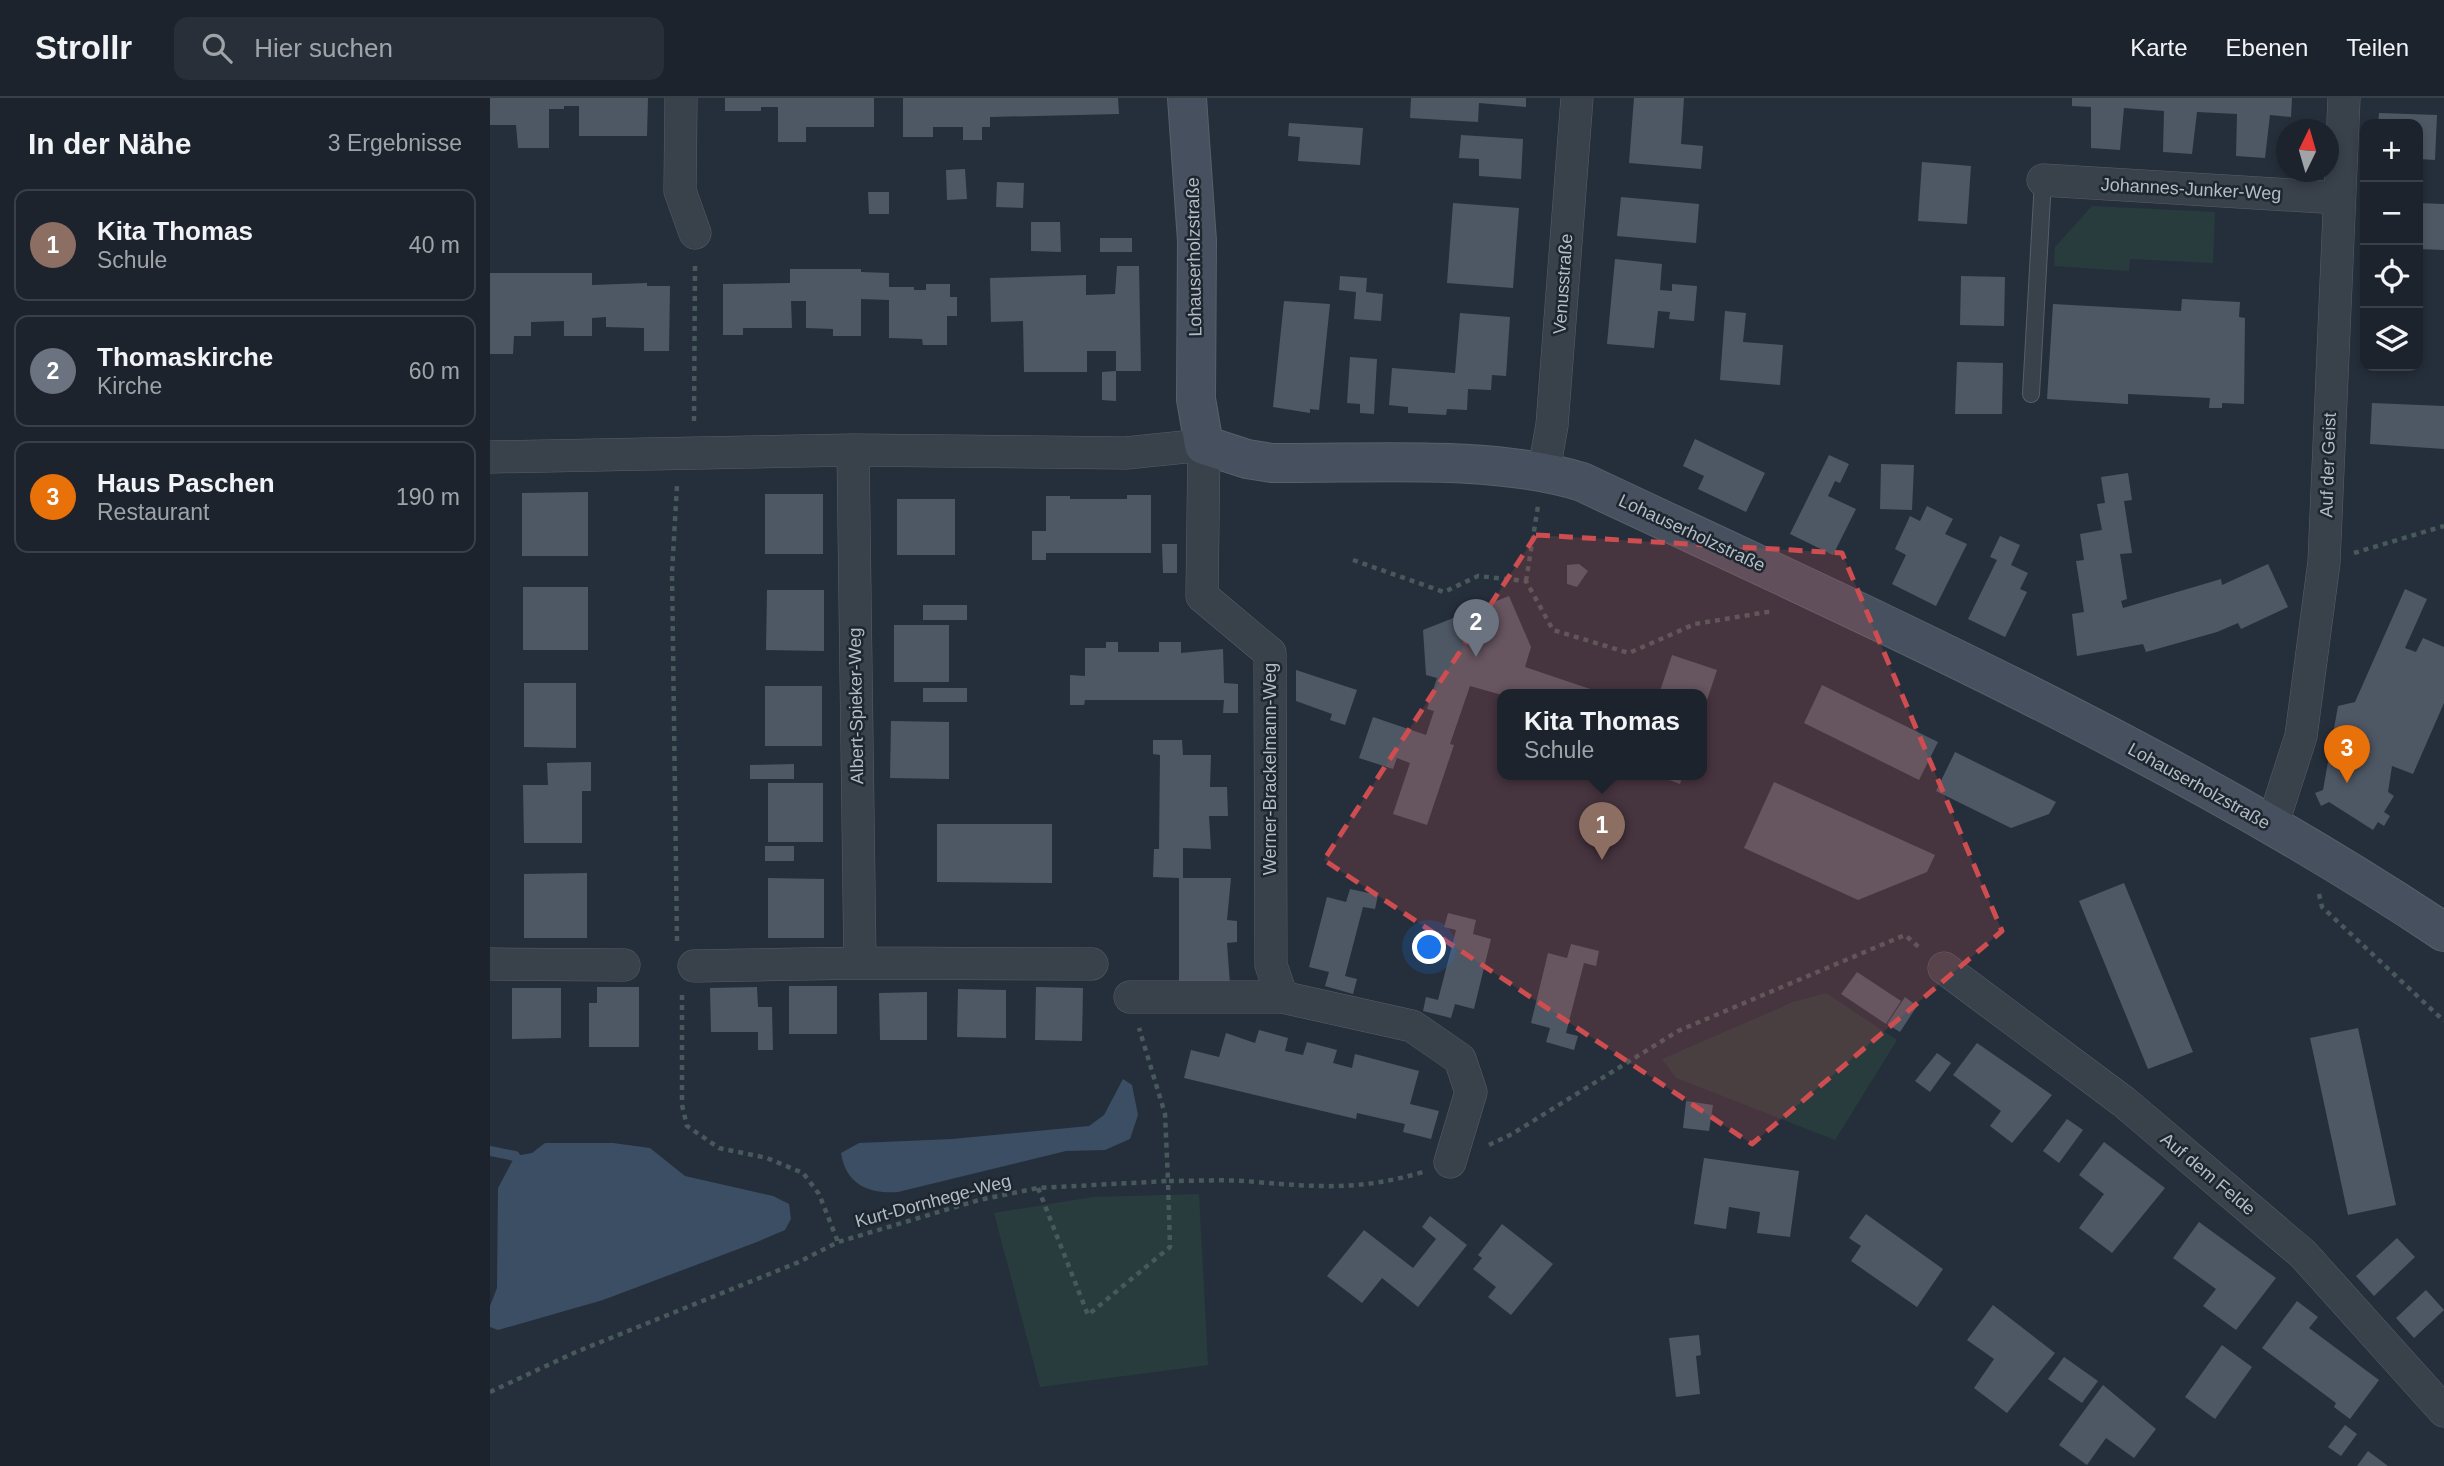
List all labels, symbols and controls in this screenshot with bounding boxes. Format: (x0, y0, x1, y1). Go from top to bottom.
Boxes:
search box (174, 17, 664, 80)
text: Strollr (35, 29, 132, 66)
icon: search (198, 29, 236, 67)
text: Hier suchen (254, 33, 393, 63)
text: Karte (2130, 34, 2188, 61)
text: Ebenen (2226, 34, 2308, 61)
text: Teilen (2346, 34, 2409, 61)
north arrow (2276, 119, 2339, 182)
map controls (2360, 119, 2423, 371)
button: + (2360, 119, 2423, 182)
text: In der Nähe (28, 127, 191, 160)
text: 3 Ergebnisse (328, 130, 462, 156)
street label: Johannes-Junker-Weg (2100, 174, 2282, 204)
street label: Lohauserholzstraße (1183, 177, 1205, 337)
button: − (2360, 182, 2423, 245)
text: Kita Thomas (97, 216, 253, 246)
text: 1 (47, 232, 59, 258)
text: 40 m (409, 232, 460, 258)
street label: Venusstraße (1549, 233, 1577, 335)
button: locate (2360, 245, 2423, 308)
text: Schule (97, 247, 167, 273)
button: layers (2360, 308, 2423, 371)
text: Thomaskirche (97, 342, 273, 372)
text: 2 (47, 358, 59, 384)
text: 60 m (409, 358, 460, 384)
text: Kirche (97, 373, 162, 399)
street label: Auf der Geist (2316, 412, 2340, 518)
text: Haus Paschen (97, 468, 275, 498)
text: 3 (47, 484, 59, 510)
text: 190 m (396, 484, 460, 510)
street label: Lohauserholzstraße (1616, 490, 1768, 576)
text: Restaurant (97, 499, 210, 525)
pin: 2 (1453, 599, 1499, 657)
street label: Albert-Spieker-Weg (845, 627, 867, 785)
street label: Werner-Brackelmann-Weg (1260, 663, 1280, 875)
popup (1497, 689, 1707, 780)
text: Kita Thomas (1524, 706, 1680, 736)
pin: 3 (2324, 725, 2370, 783)
text: Schule (1524, 737, 1594, 763)
street label: Lohauserholzstraße (2125, 739, 2273, 833)
pin: 1 (1579, 802, 1625, 860)
your location (1412, 930, 1446, 964)
street label: Auf dem Felde (2157, 1129, 2259, 1219)
street label: Kurt-Dornhege-Weg (853, 1171, 1013, 1231)

